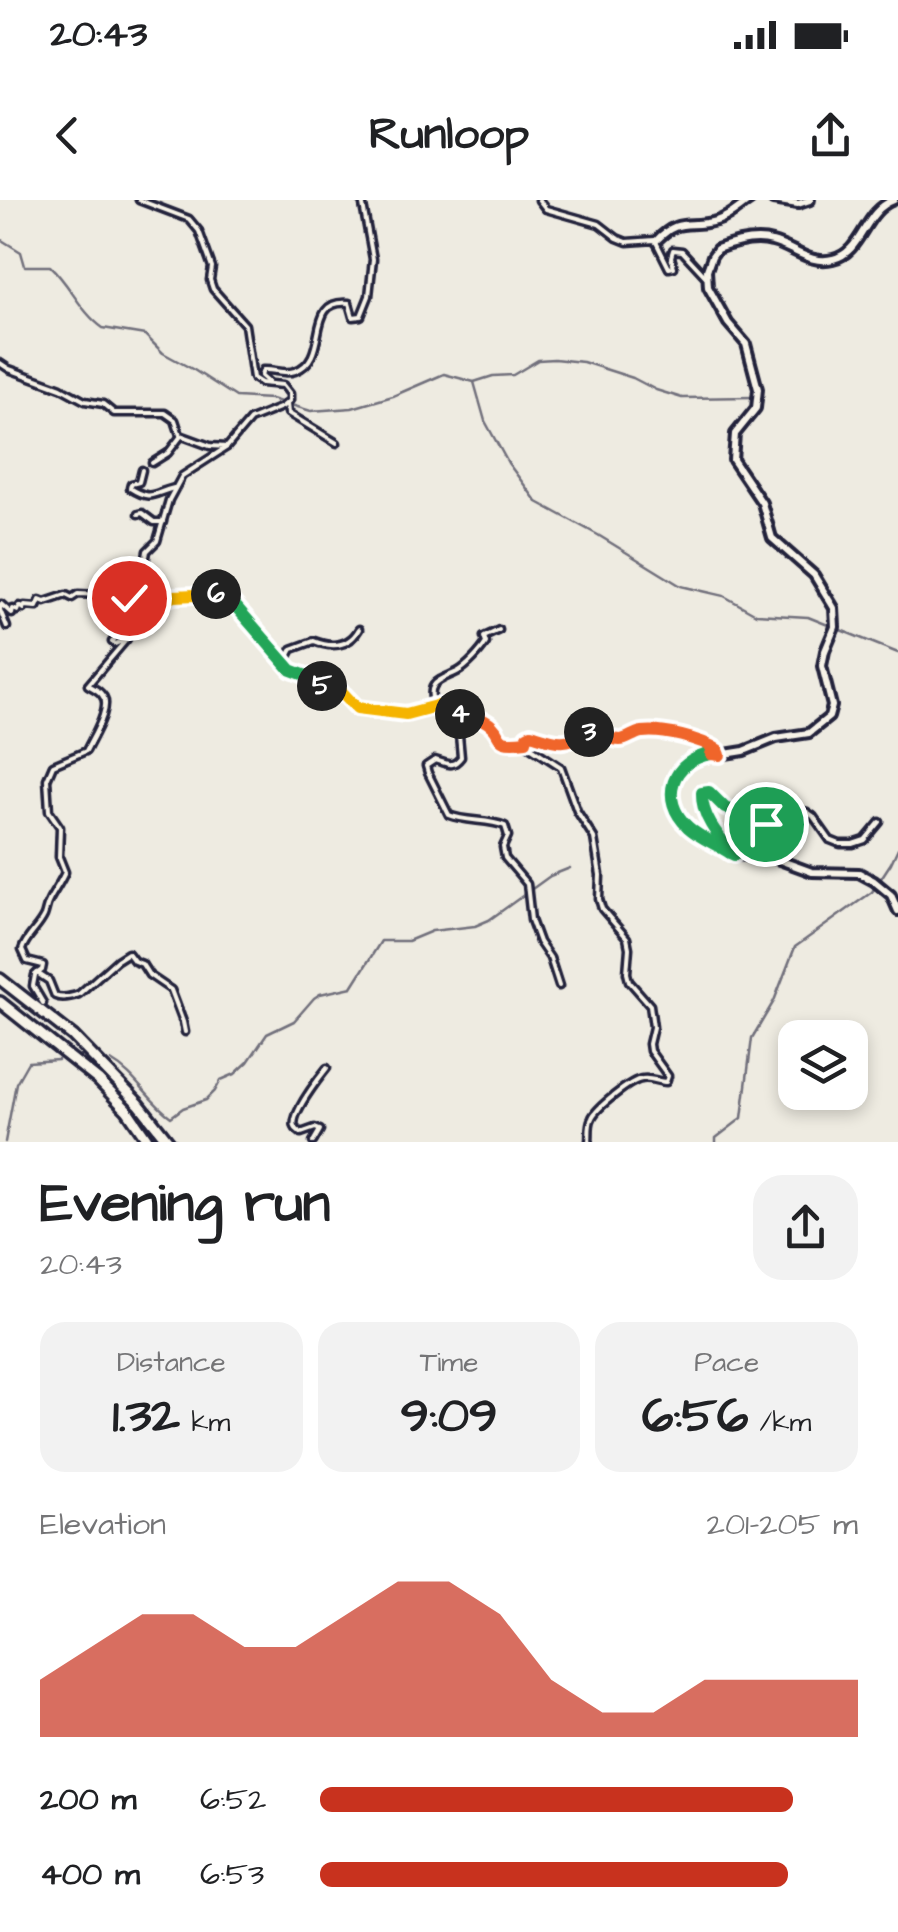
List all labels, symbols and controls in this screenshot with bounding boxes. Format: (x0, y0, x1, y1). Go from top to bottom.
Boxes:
text: 20:43 (50, 9, 147, 61)
text: Runloop (369, 104, 529, 166)
icon: back (40, 108, 95, 163)
icon: share (803, 108, 858, 163)
pin (87, 556, 172, 641)
pin: 6 (191, 569, 241, 619)
icon: check (102, 571, 157, 626)
text: 6 (207, 574, 225, 613)
pin: 5 (297, 661, 347, 711)
text: 5 (312, 666, 332, 705)
pin: 4 (435, 689, 485, 739)
text: 4 (450, 694, 470, 733)
pin: 3 (564, 707, 614, 757)
text: 3 (582, 712, 596, 751)
pin (724, 782, 809, 867)
icon: arrive (739, 797, 794, 852)
map controls (778, 1020, 868, 1110)
button: layers (778, 1020, 868, 1110)
text: Evening run (40, 1166, 330, 1242)
button: share (753, 1175, 858, 1280)
text: 20:43 (40, 1242, 122, 1287)
text: Distance (117, 1343, 226, 1382)
text: Time (420, 1343, 478, 1382)
text: Pace (694, 1343, 759, 1382)
text: 1.32 (112, 1382, 180, 1451)
text: 9:09 (401, 1382, 497, 1451)
text: 6:56 (642, 1382, 748, 1451)
text: km (180, 1403, 230, 1442)
text: /km (748, 1403, 811, 1442)
text: Elevation (40, 1502, 166, 1547)
text: 201–205 m (707, 1502, 858, 1547)
text: 200 m (40, 1777, 136, 1822)
text: 6:52 (200, 1777, 266, 1822)
text: 400 m (40, 1852, 140, 1897)
text: 6:53 (200, 1852, 264, 1897)

